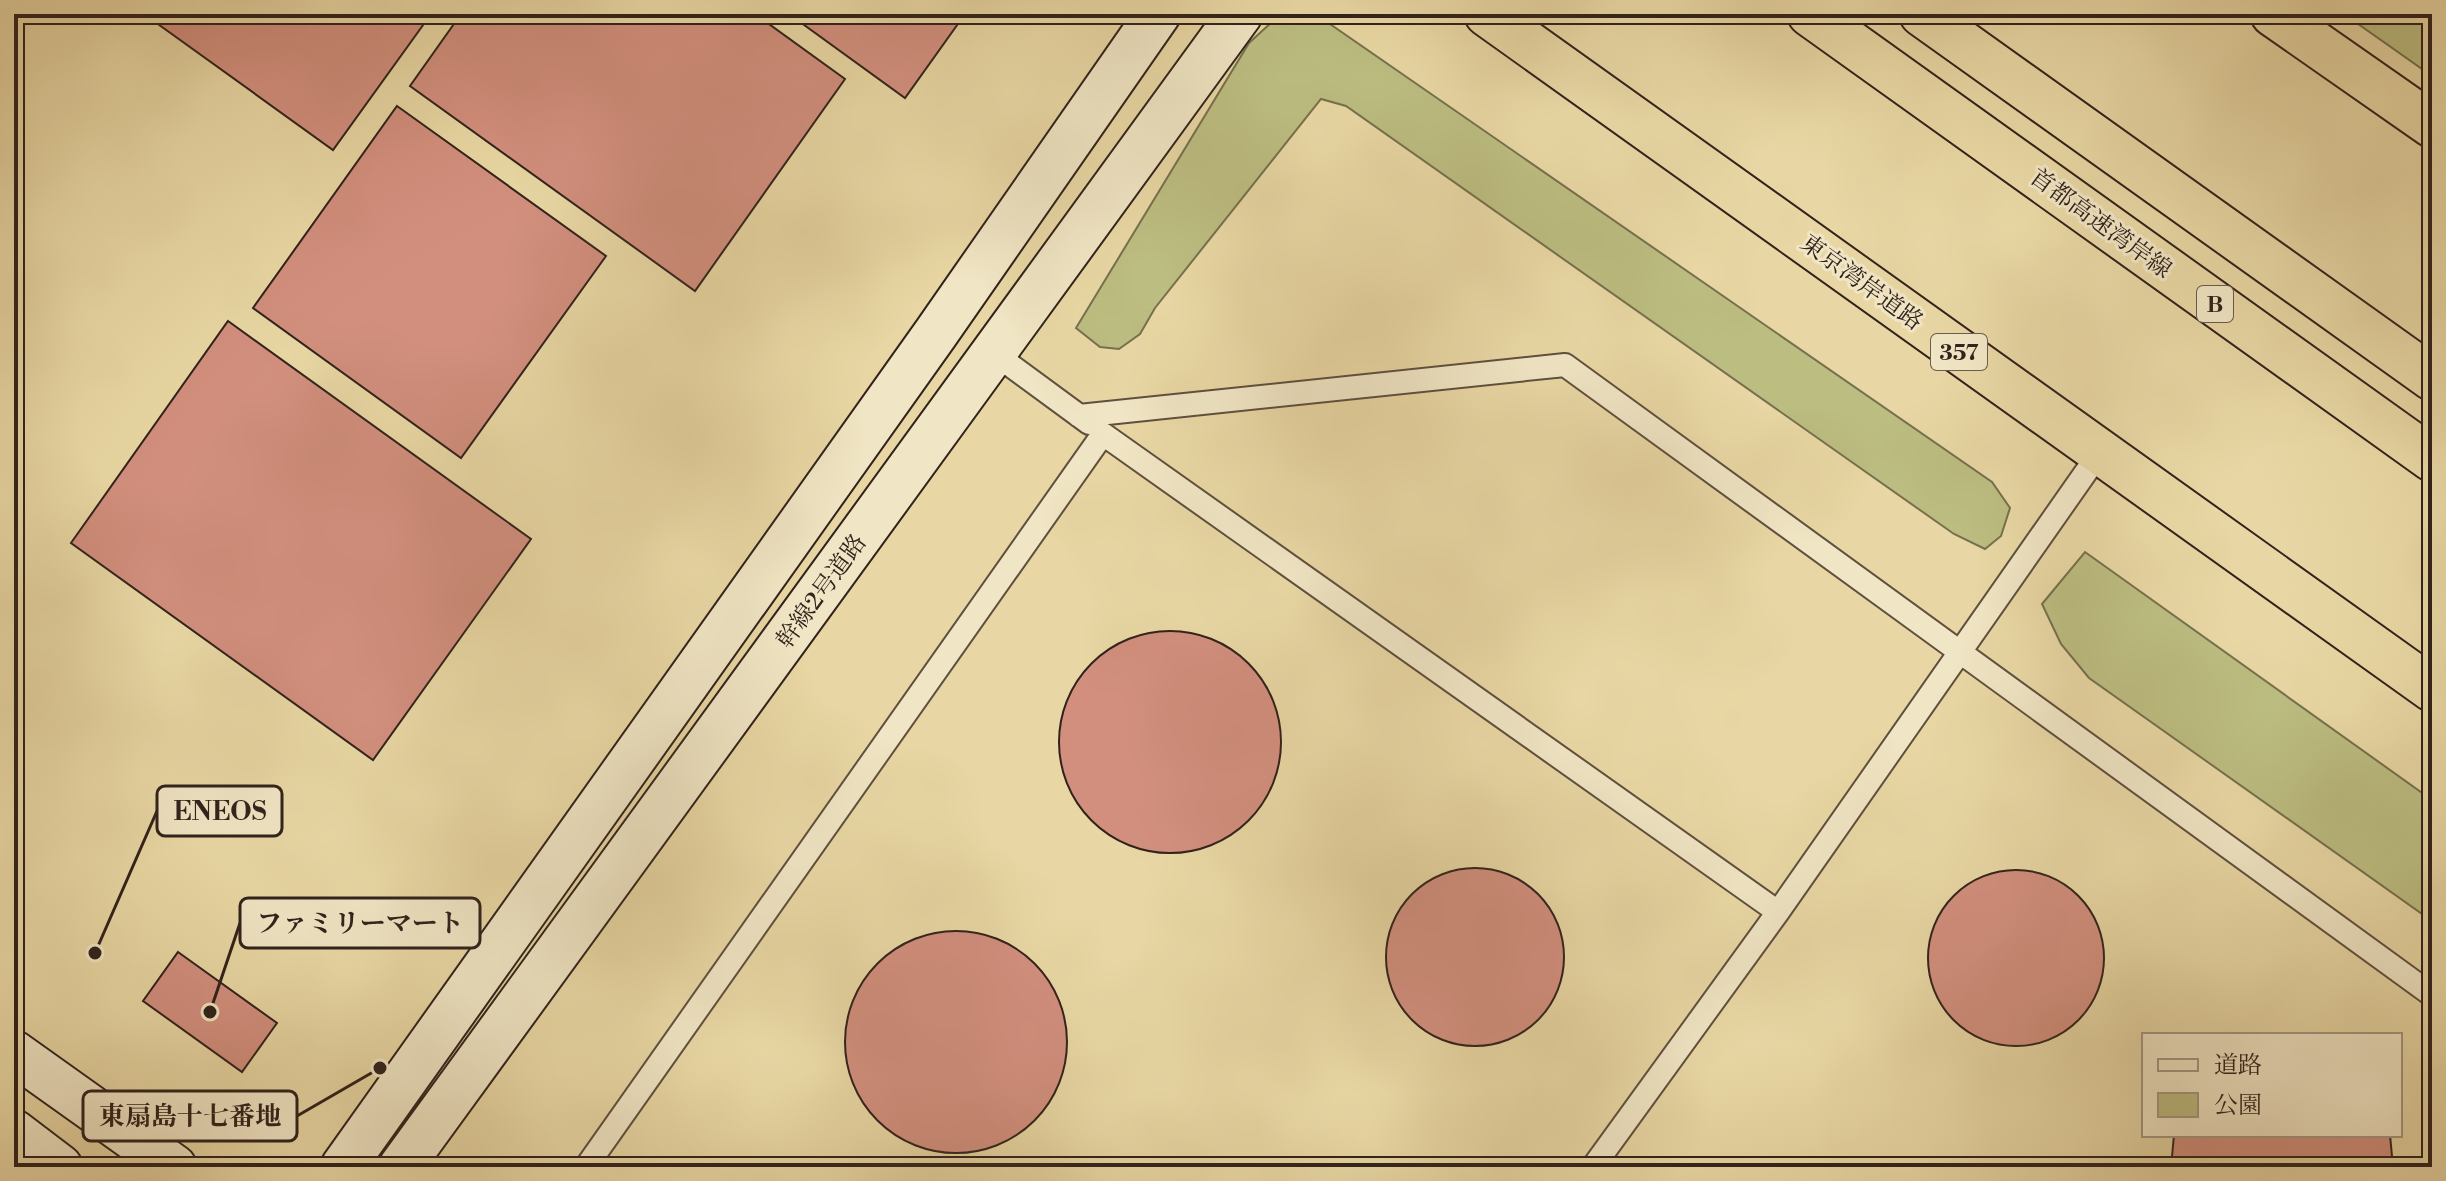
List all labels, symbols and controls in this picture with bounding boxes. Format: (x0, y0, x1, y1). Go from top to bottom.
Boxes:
street label: 首都高速湾岸線 (2024, 162, 2177, 285)
street label: 東京湾岸道路 (1794, 228, 1928, 337)
road number: B (2197, 286, 2233, 322)
road number: 357 (1931, 334, 1987, 370)
street label: 幹線2号道路 (770, 529, 873, 654)
callout: ENEOS (157, 786, 282, 836)
text: ENEOS (174, 796, 267, 828)
callout: ファミリーマート (240, 898, 480, 948)
text: ファミリーマート (256, 908, 464, 940)
legend (2142, 1033, 2402, 1137)
text: 道路 (2214, 1051, 2262, 1081)
callout: 東扇島十七番地 (83, 1091, 297, 1141)
text: 公園 (2214, 1091, 2262, 1121)
text: 東扇島十七番地 (99, 1101, 281, 1133)

